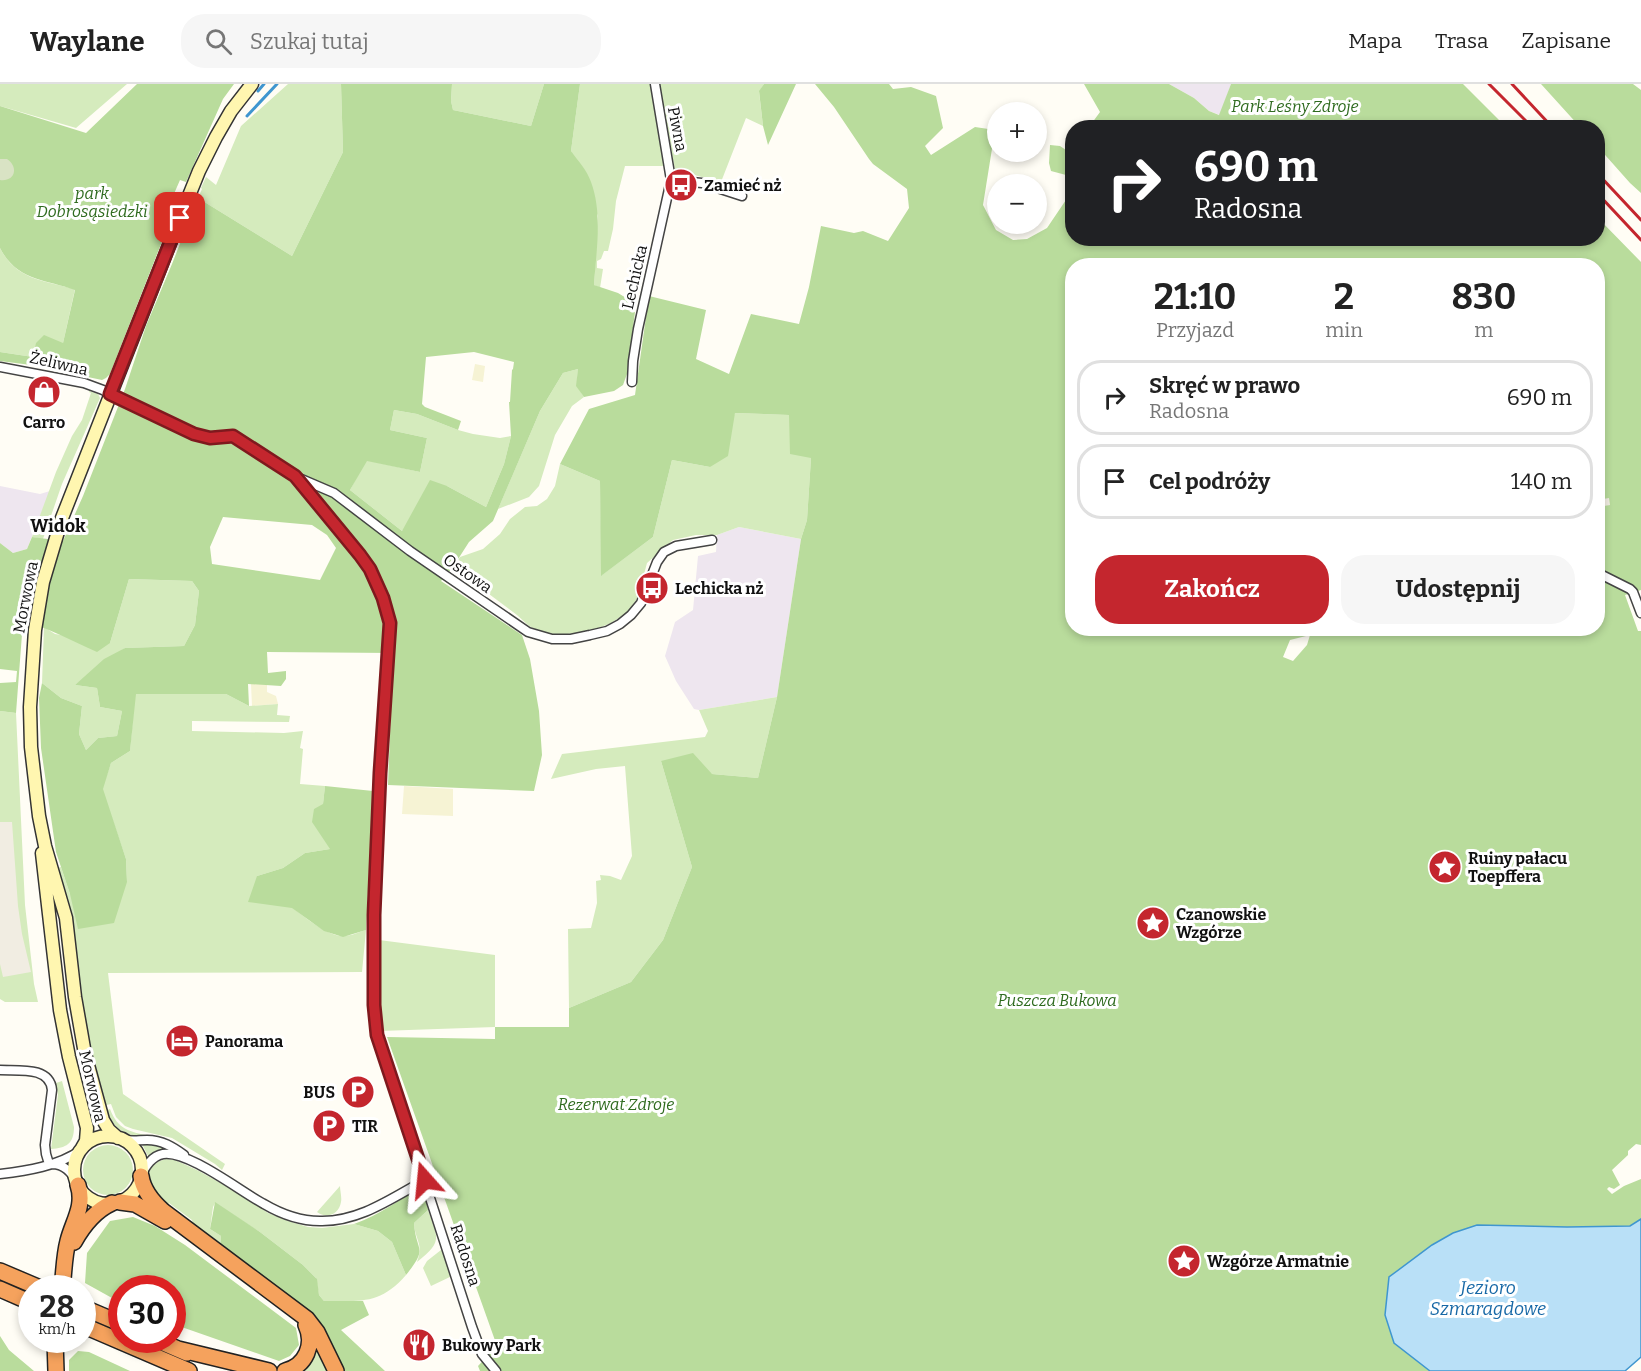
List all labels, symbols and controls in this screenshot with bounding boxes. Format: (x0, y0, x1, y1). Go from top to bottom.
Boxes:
search box (181, 14, 601, 68)
text: Waylane (30, 25, 145, 58)
icon: search (202, 25, 235, 58)
text: Szukaj tutaj (250, 28, 369, 55)
text: Mapa (1348, 28, 1402, 54)
text: Trasa (1435, 28, 1488, 54)
text: Zapisane (1521, 28, 1611, 54)
park label: Park Leśny Zdroje (1231, 97, 1359, 116)
map controls (987, 102, 1047, 234)
button: + (987, 102, 1047, 162)
street label: Piwna (664, 105, 691, 153)
text: 690 m (1194, 142, 1318, 192)
icon: right (1095, 144, 1173, 222)
bus stop icon: Zamieć nż (663, 167, 699, 203)
button: − (987, 174, 1047, 234)
place label: Zamieć nż (704, 176, 782, 195)
park label: park Dobrosąsiedzki (36, 184, 148, 221)
pin (154, 192, 205, 243)
text: Radosna (1194, 193, 1302, 225)
icon: arrive (163, 201, 196, 234)
street label: Lechicka (618, 243, 651, 311)
text: 21:10 (1154, 275, 1236, 319)
text: 2 (1334, 275, 1354, 319)
text: 830 (1452, 275, 1516, 319)
text: Przyjazd (1156, 318, 1234, 342)
text: min (1325, 318, 1363, 342)
text: m (1474, 318, 1493, 342)
street label: Żeliwna (28, 348, 90, 379)
text: Skręć w prawo (1149, 372, 1300, 399)
shop icon: Carro (26, 374, 62, 410)
icon: right (1098, 381, 1131, 414)
text: 690 m (1507, 384, 1572, 411)
text: Radosna (1149, 399, 1229, 423)
place label: Carro (23, 413, 65, 432)
icon: arrive (1098, 465, 1131, 498)
text: Cel podróży (1149, 468, 1270, 495)
text: 140 m (1511, 468, 1572, 495)
district label: Widok (30, 515, 86, 537)
street label: Ostowa (440, 550, 496, 597)
button: Zakończ (1095, 555, 1329, 624)
button: Udostępnij (1341, 555, 1575, 624)
street label: Morwowa (9, 559, 42, 635)
bus stop icon: Lechicka nż (634, 570, 670, 606)
place label: Lechicka nż (675, 579, 764, 598)
place icon: Ruiny pałacu Toepffera (1427, 849, 1463, 885)
place label: Ruiny pałacu Toepffera (1468, 849, 1567, 886)
place icon: Czanowskie Wzgórze (1135, 905, 1171, 941)
place label: Czanowskie Wzgórze (1176, 905, 1266, 942)
park label: Puszcza Bukowa (997, 991, 1117, 1010)
hotel icon: Panorama (164, 1023, 200, 1059)
place label: Panorama (205, 1032, 283, 1051)
street label: Morwowa (75, 1048, 110, 1124)
parking icon: BUS (340, 1074, 376, 1110)
place label: BUS (303, 1083, 335, 1102)
park label: Rezerwat Zdroje (558, 1095, 674, 1114)
parking icon: TIR (311, 1108, 347, 1144)
place label: TIR (352, 1117, 378, 1136)
position arrow (393, 1148, 457, 1212)
street label: Radosna (447, 1222, 485, 1289)
place icon: Wzgórze Armatnie (1166, 1243, 1202, 1279)
place label: Wzgórze Armatnie (1207, 1252, 1349, 1271)
speed limit sign: 30 (108, 1275, 186, 1353)
water label: Jezioro Szmaragdowe (1430, 1277, 1546, 1320)
text: 28 (40, 1289, 74, 1325)
text: km/h (38, 1320, 76, 1338)
restaurant icon: Bukowy Park (401, 1327, 437, 1363)
place label: Bukowy Park (442, 1336, 541, 1355)

